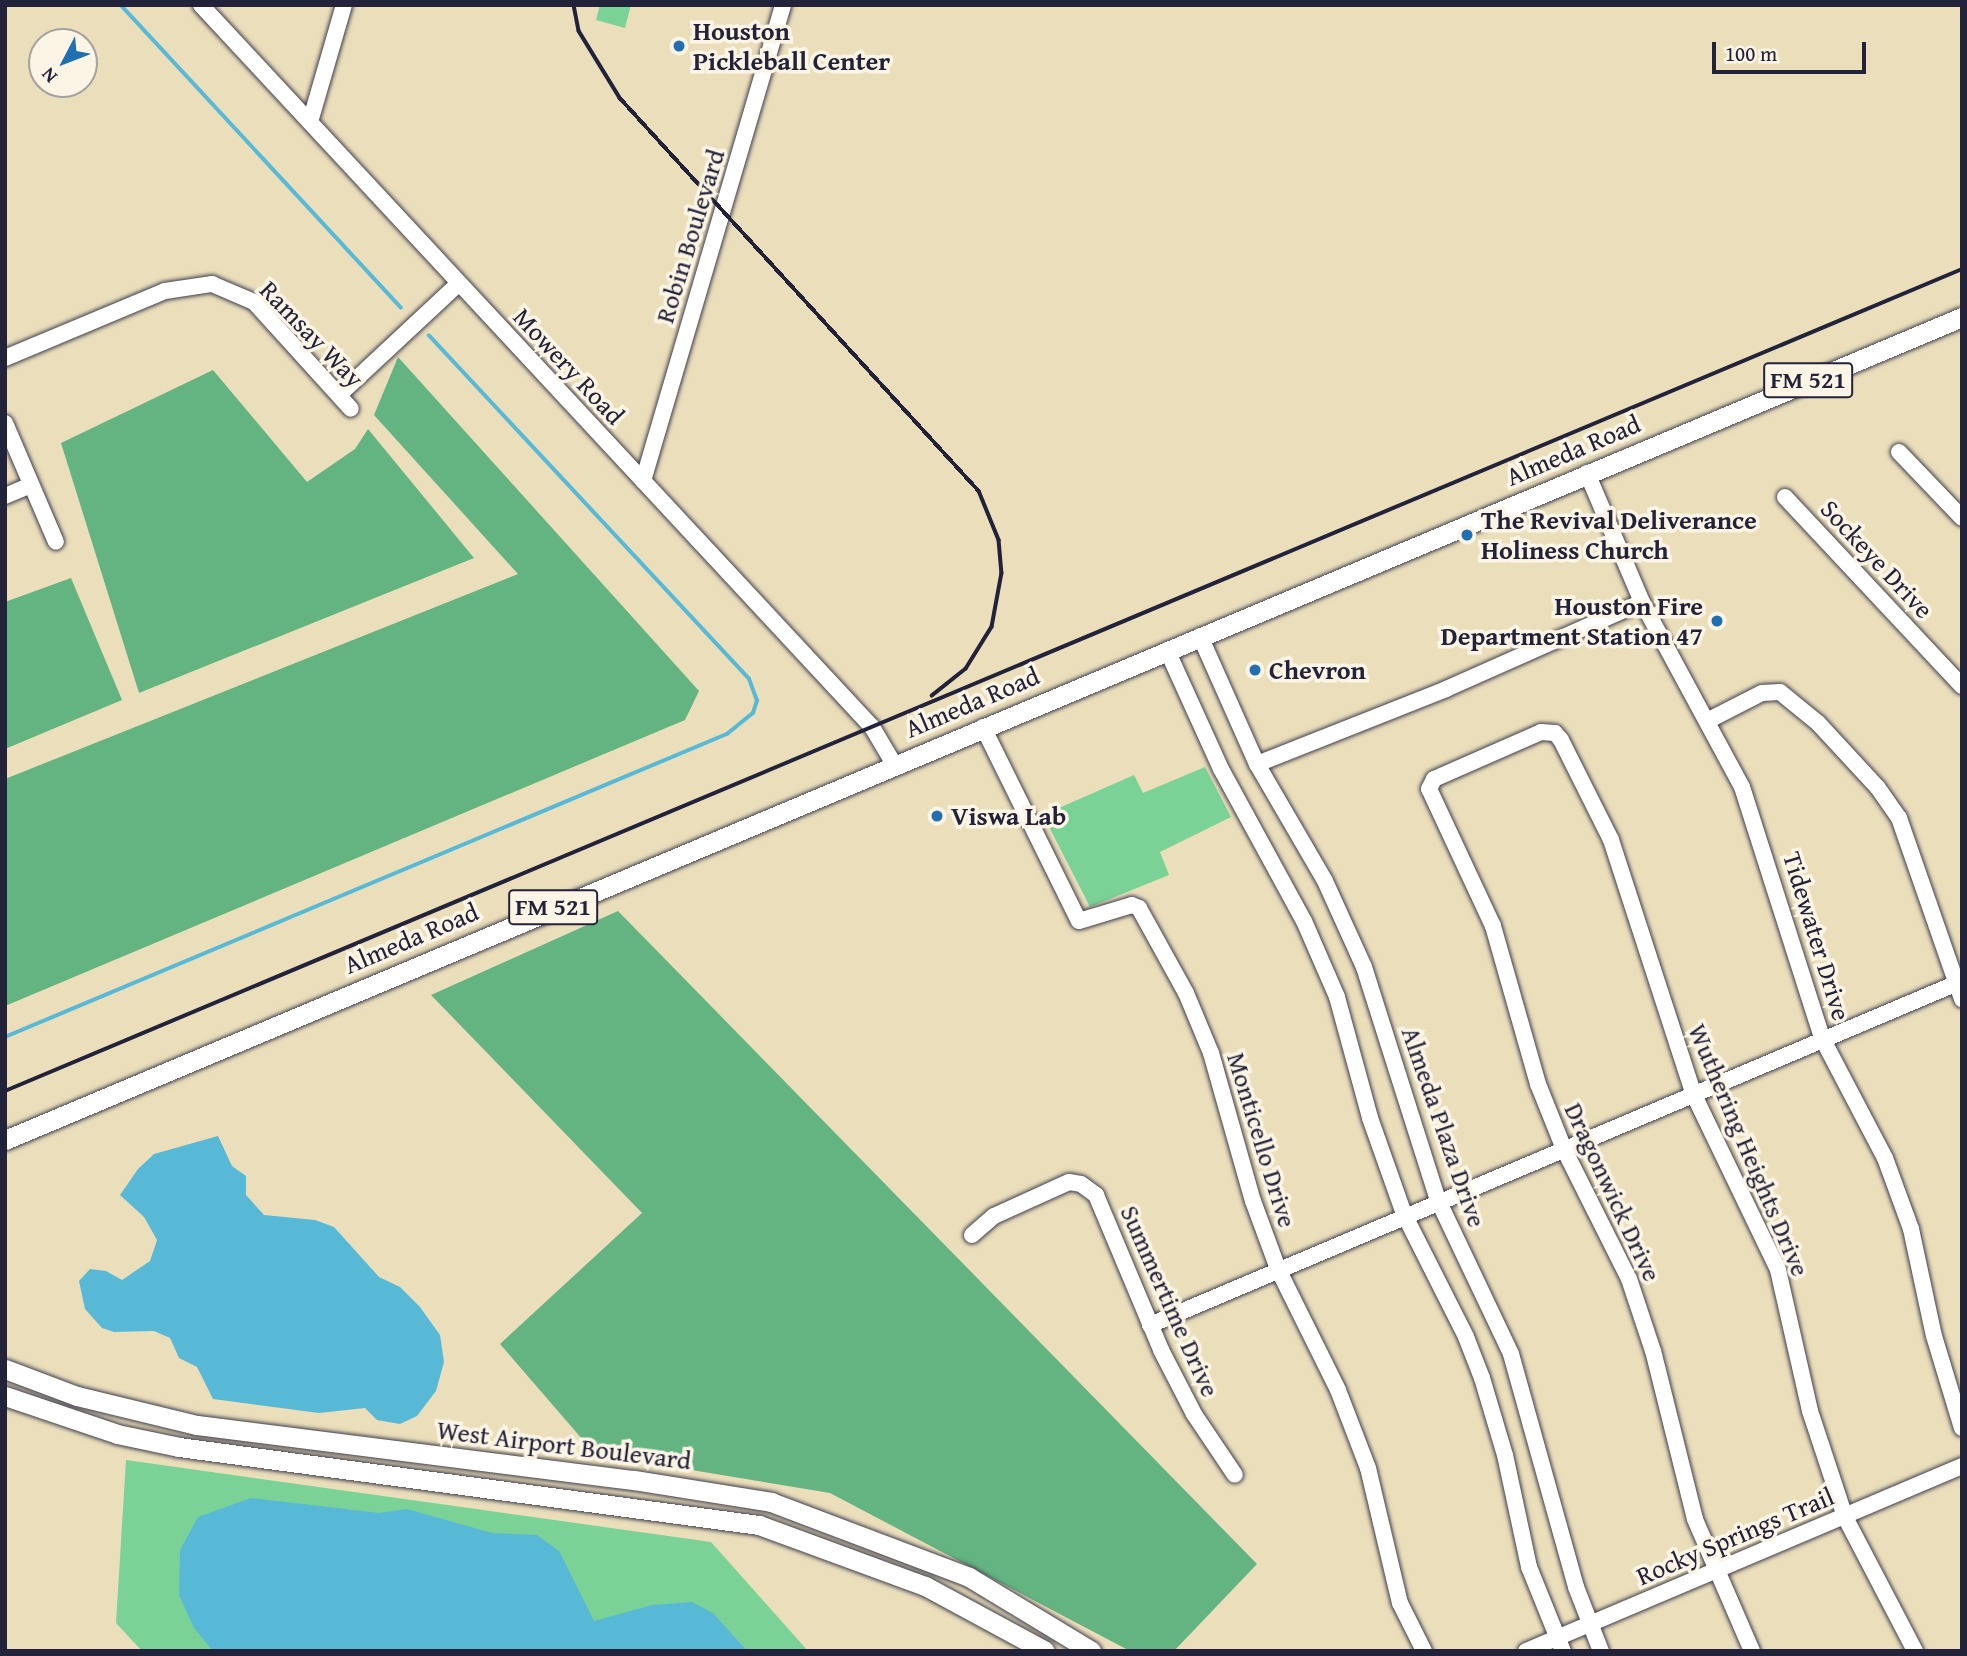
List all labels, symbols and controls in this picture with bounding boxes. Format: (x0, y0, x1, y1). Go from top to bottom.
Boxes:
place label: Houston Pickleball Center (693, 15, 890, 76)
north arrow (28, 28, 98, 98)
scale bar (1715, 28, 1869, 72)
marker: Houston Pickleball Center (671, 38, 687, 54)
text: 100 m (1725, 38, 1777, 69)
text: N (34, 62, 64, 90)
street label: Robin Boulevard (649, 145, 731, 327)
street label: Ramsay Way (254, 274, 370, 394)
street label: Mowery Road (507, 301, 631, 431)
road number: FM 521 (1762, 360, 1854, 400)
street label: Almeda Road (1501, 408, 1645, 492)
street label: Sockeye Drive (1814, 493, 1940, 625)
place label: The Revival Deliverance Holiness Church (1481, 504, 1757, 566)
marker: The Revival Deliverance Holiness Church (1459, 527, 1475, 543)
place label: Houston Fire Department Station 47 (1441, 590, 1703, 652)
marker: Houston Fire Department Station 47 (1709, 613, 1725, 629)
place label: Chevron (1269, 654, 1366, 686)
street label: Almeda Road (900, 660, 1044, 744)
marker: Chevron (1247, 662, 1263, 678)
place label: Viswa Lab (951, 800, 1066, 832)
marker: Viswa Lab (929, 808, 945, 824)
street label: Tidewater Drive (1777, 848, 1857, 1024)
road number: FM 521 (508, 887, 598, 928)
street label: Almeda Road (339, 896, 483, 980)
street label: Wuthering Heights Drive (1682, 1019, 1816, 1281)
street label: Almeda Plaza Drive (1395, 1023, 1493, 1231)
street label: Monticello Drive (1221, 1049, 1303, 1231)
street label: Dragonwick Drive (1558, 1098, 1668, 1286)
street label: Summertime Drive (1114, 1200, 1226, 1402)
street label: West Airport Boulevard (435, 1414, 693, 1476)
street label: Rocky Springs Trail (1632, 1480, 1838, 1592)

